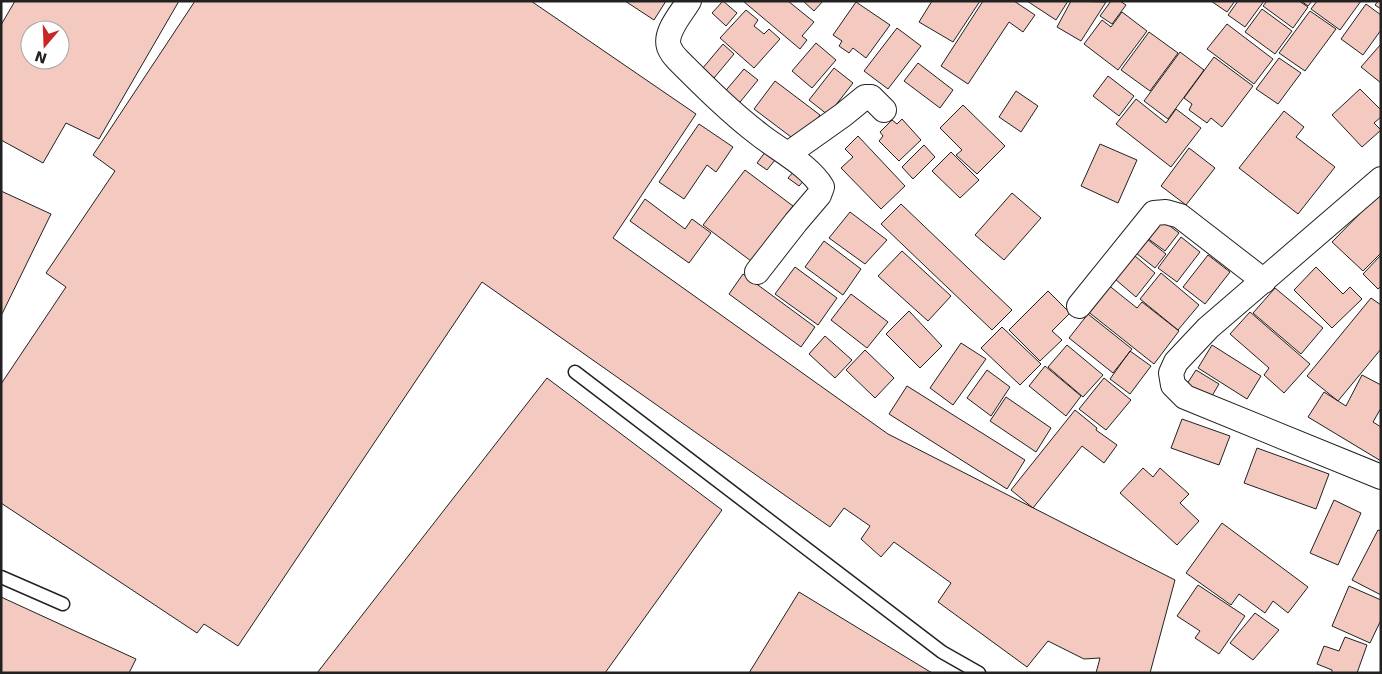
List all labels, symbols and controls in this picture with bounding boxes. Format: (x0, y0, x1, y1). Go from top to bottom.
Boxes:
north arrow (20, 20, 70, 70)
text: N (33, 48, 49, 67)

